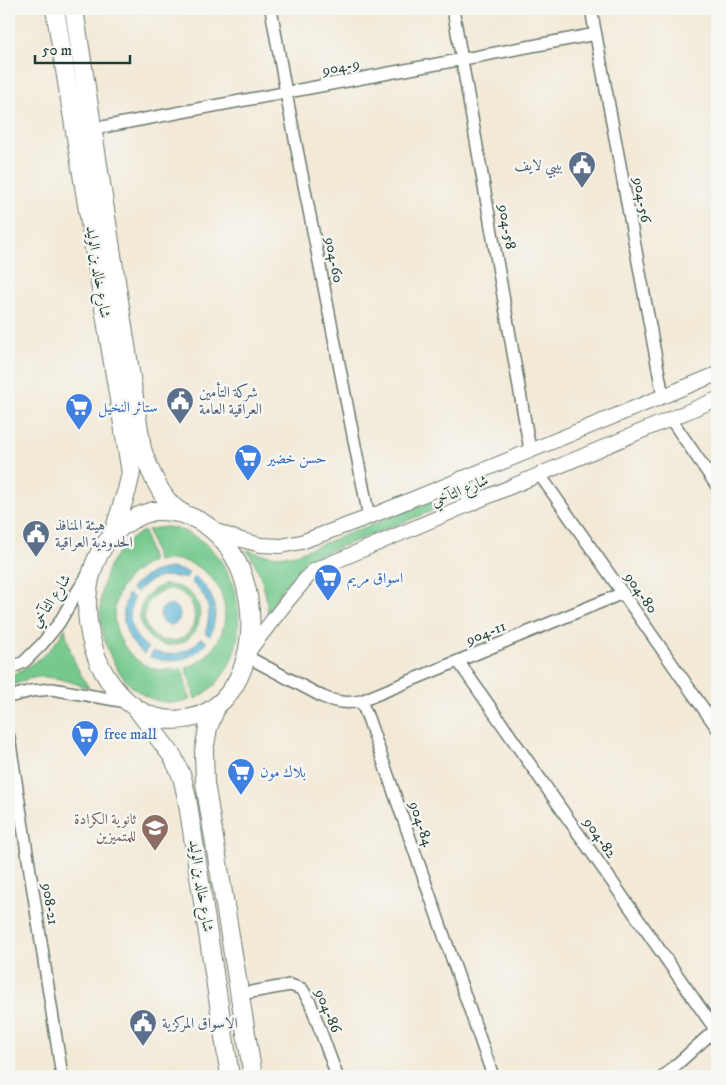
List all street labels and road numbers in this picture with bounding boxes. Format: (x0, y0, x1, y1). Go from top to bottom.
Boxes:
street label: 904-9 (320, 54, 361, 80)
street label: 904-56 (629, 175, 656, 225)
street label: 904-58 (494, 202, 520, 251)
street label: شارع خالد بن الوليد (78, 224, 115, 320)
street label: 904-60 (320, 235, 348, 284)
street label: شارع التآخي (429, 471, 493, 514)
street label: 904-80 (620, 568, 662, 617)
street label: شارع التآخي (27, 571, 78, 633)
street label: 904-11 (462, 616, 509, 650)
street label: 904-84 (404, 798, 438, 849)
street label: 904-82 (579, 813, 621, 862)
street label: شارع خالد بن الوليد (181, 838, 218, 934)
street label: 908-21 (37, 881, 63, 926)
street label: 904-86 (310, 985, 346, 1037)

